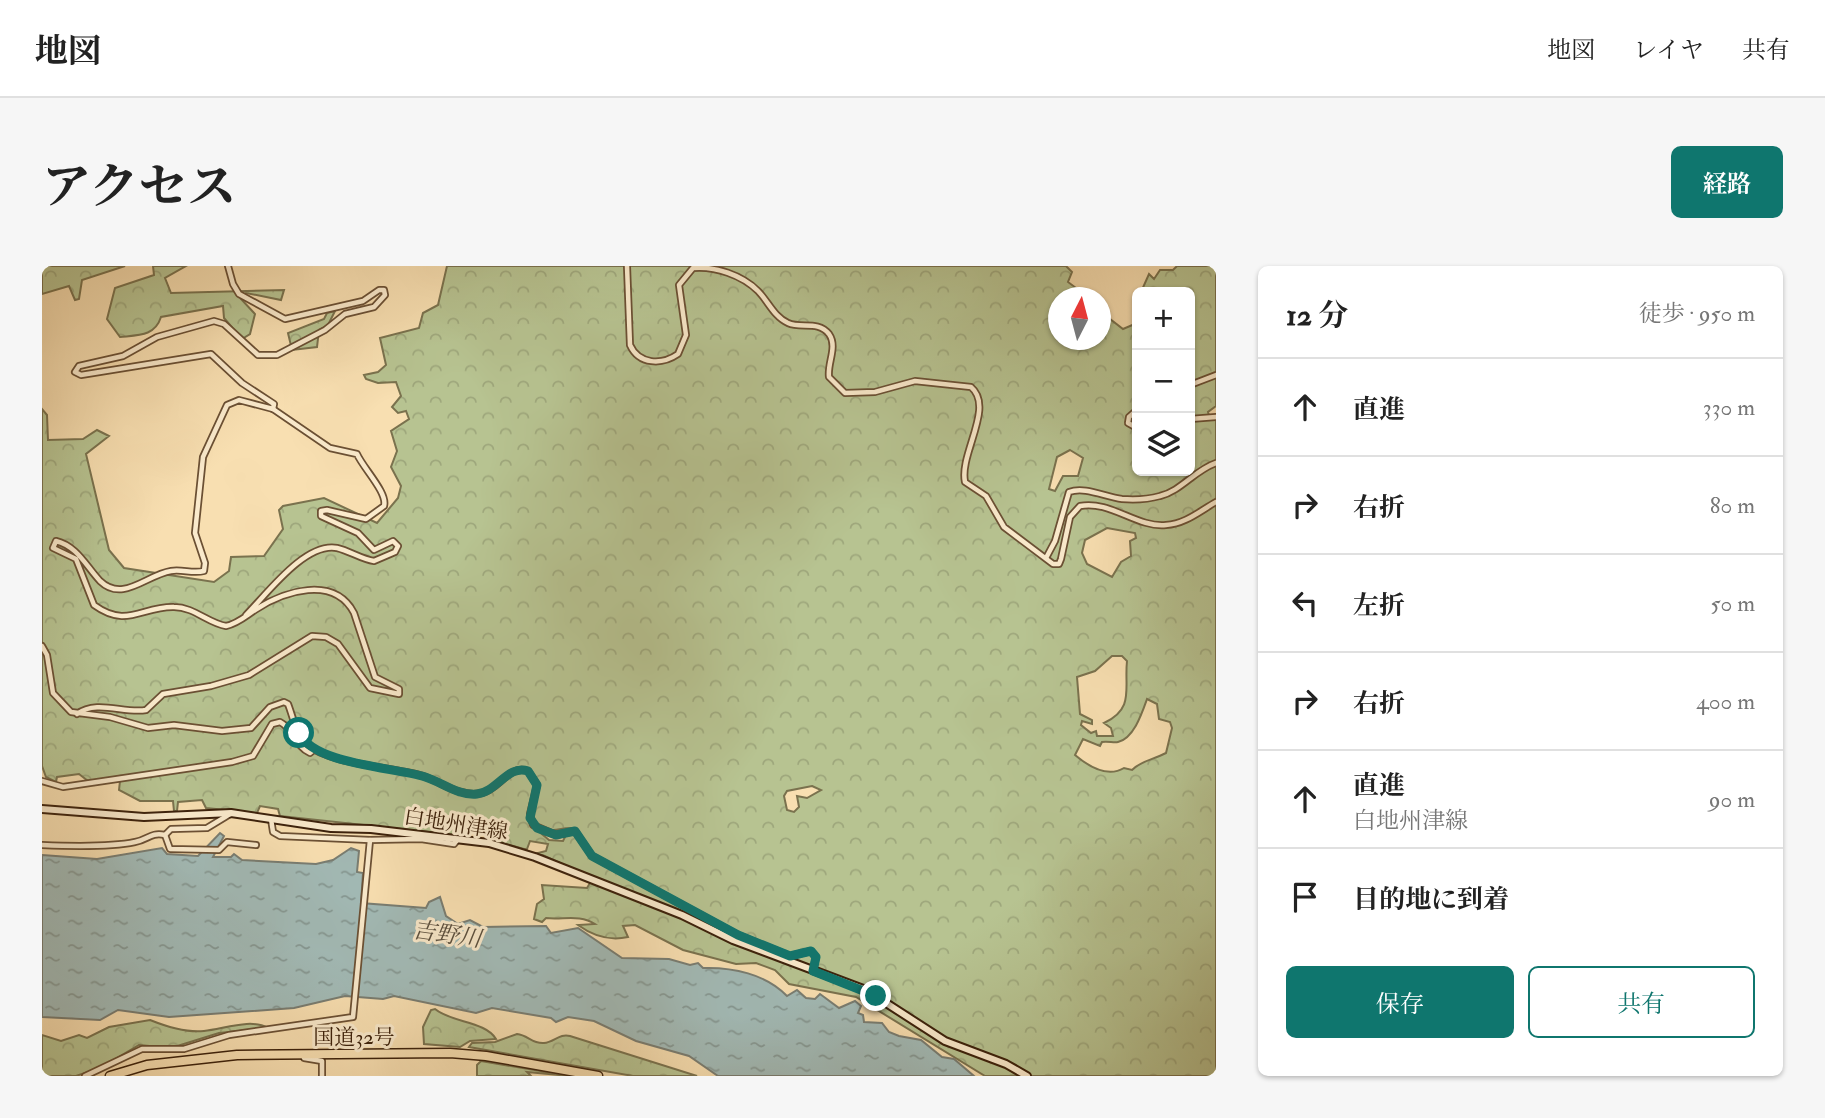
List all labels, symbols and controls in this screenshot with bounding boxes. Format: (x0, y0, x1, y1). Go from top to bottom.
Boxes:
text: 地図 (35, 31, 101, 72)
text: 地図 (1547, 35, 1595, 66)
text: レイヤ (1633, 35, 1704, 66)
text: 共有 (1742, 35, 1790, 66)
button: 経路 (1671, 146, 1783, 218)
text: アクセス (42, 157, 237, 218)
north arrow (1048, 287, 1111, 350)
map controls (1132, 287, 1195, 476)
button: + (1132, 287, 1195, 350)
text: 12 分 (1286, 297, 1348, 334)
text: 徒歩 · 950 m (1639, 299, 1755, 328)
button: − (1132, 350, 1195, 413)
icon: ahead (1286, 388, 1324, 426)
text: 330 m (1703, 393, 1755, 422)
text: 直進 (1353, 394, 1405, 426)
button: layers (1132, 413, 1195, 476)
icon: right (1286, 486, 1324, 524)
text: 80 m (1710, 491, 1755, 520)
text: 右折 (1353, 492, 1405, 524)
icon: left (1286, 584, 1324, 622)
text: 50 m (1711, 589, 1755, 618)
text: 左折 (1353, 590, 1405, 622)
icon: right (1286, 682, 1324, 720)
text: 400 m (1696, 687, 1755, 716)
text: 右折 (1353, 688, 1405, 720)
route start (283, 717, 314, 748)
text: 直進 (1353, 770, 1405, 802)
icon: ahead (1286, 780, 1324, 818)
text: 90 m (1709, 785, 1755, 814)
street label: 白地州津線 (402, 803, 510, 846)
text: 白地州津線 (1353, 806, 1468, 835)
icon: arrive (1286, 878, 1324, 916)
text: 目的地に到着 (1353, 884, 1509, 916)
water label: 吉野川 (411, 915, 486, 954)
button: 保存 (1286, 966, 1514, 1038)
button: 共有 (1528, 966, 1755, 1038)
route end (860, 980, 891, 1011)
street label: 国道32号 (313, 1024, 395, 1051)

